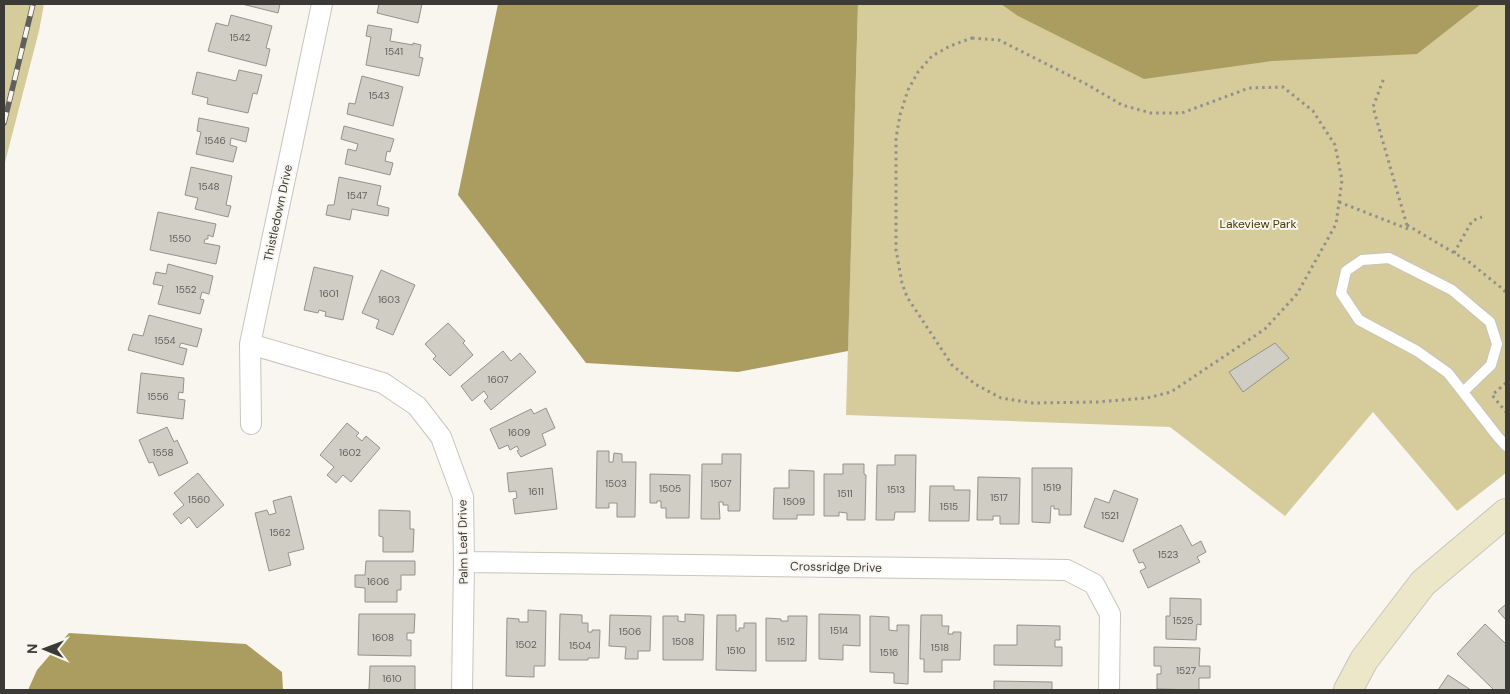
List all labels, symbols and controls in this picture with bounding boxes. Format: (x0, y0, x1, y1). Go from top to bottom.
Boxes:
house number: 1542 (229, 31, 251, 44)
house number: 1541 (385, 45, 403, 58)
house number: 1543 (368, 89, 390, 102)
house number: 1546 (204, 134, 226, 147)
street label: Thistledown Drive (260, 163, 296, 263)
house number: 1548 (198, 180, 220, 193)
house number: 1547 (347, 189, 367, 202)
park label: Lakeview Park (1220, 216, 1296, 232)
house number: 1550 (169, 232, 191, 245)
house number: 1552 (176, 283, 197, 296)
house number: 1601 (319, 287, 339, 300)
house number: 1603 (378, 293, 400, 306)
house number: 1554 (154, 334, 176, 347)
house number: 1607 (487, 373, 509, 386)
house number: 1556 (147, 390, 169, 403)
house number: 1609 (508, 426, 530, 439)
house number: 1558 (152, 446, 174, 459)
house number: 1602 (339, 446, 361, 459)
house number: 1503 (605, 477, 627, 490)
house number: 1507 (710, 477, 732, 490)
house number: 1519 (1043, 481, 1061, 494)
house number: 1505 (659, 482, 681, 495)
house number: 1513 (887, 483, 905, 496)
house number: 1611 (528, 485, 544, 498)
house number: 1511 (837, 487, 853, 500)
house number: 1517 (990, 491, 1008, 504)
house number: 1560 (188, 493, 210, 506)
house number: 1509 (783, 495, 805, 508)
street label: Palm Leaf Drive (454, 499, 472, 585)
house number: 1515 (940, 500, 958, 513)
house number: 1521 (1101, 509, 1119, 522)
house number: 1562 (270, 526, 291, 539)
house number: 1523 (1158, 548, 1178, 561)
street label: Crossridge Drive (790, 558, 882, 576)
house number: 1606 (367, 575, 389, 588)
house number: 1525 (1173, 614, 1193, 627)
north arrow (20, 624, 70, 674)
house number: 1514 (830, 624, 848, 637)
house number: 1506 (619, 625, 641, 638)
house number: 1608 (372, 631, 394, 644)
house number: 1508 (672, 635, 694, 648)
house number: 1512 (777, 635, 795, 648)
house number: 1502 (515, 638, 537, 651)
house number: 1504 (569, 639, 591, 652)
house number: 1518 (931, 641, 949, 654)
text: N (23, 644, 41, 654)
house number: 1510 (726, 644, 746, 657)
house number: 1516 (880, 646, 898, 659)
house number: 1527 (1176, 664, 1196, 677)
house number: 1610 (382, 672, 402, 685)

